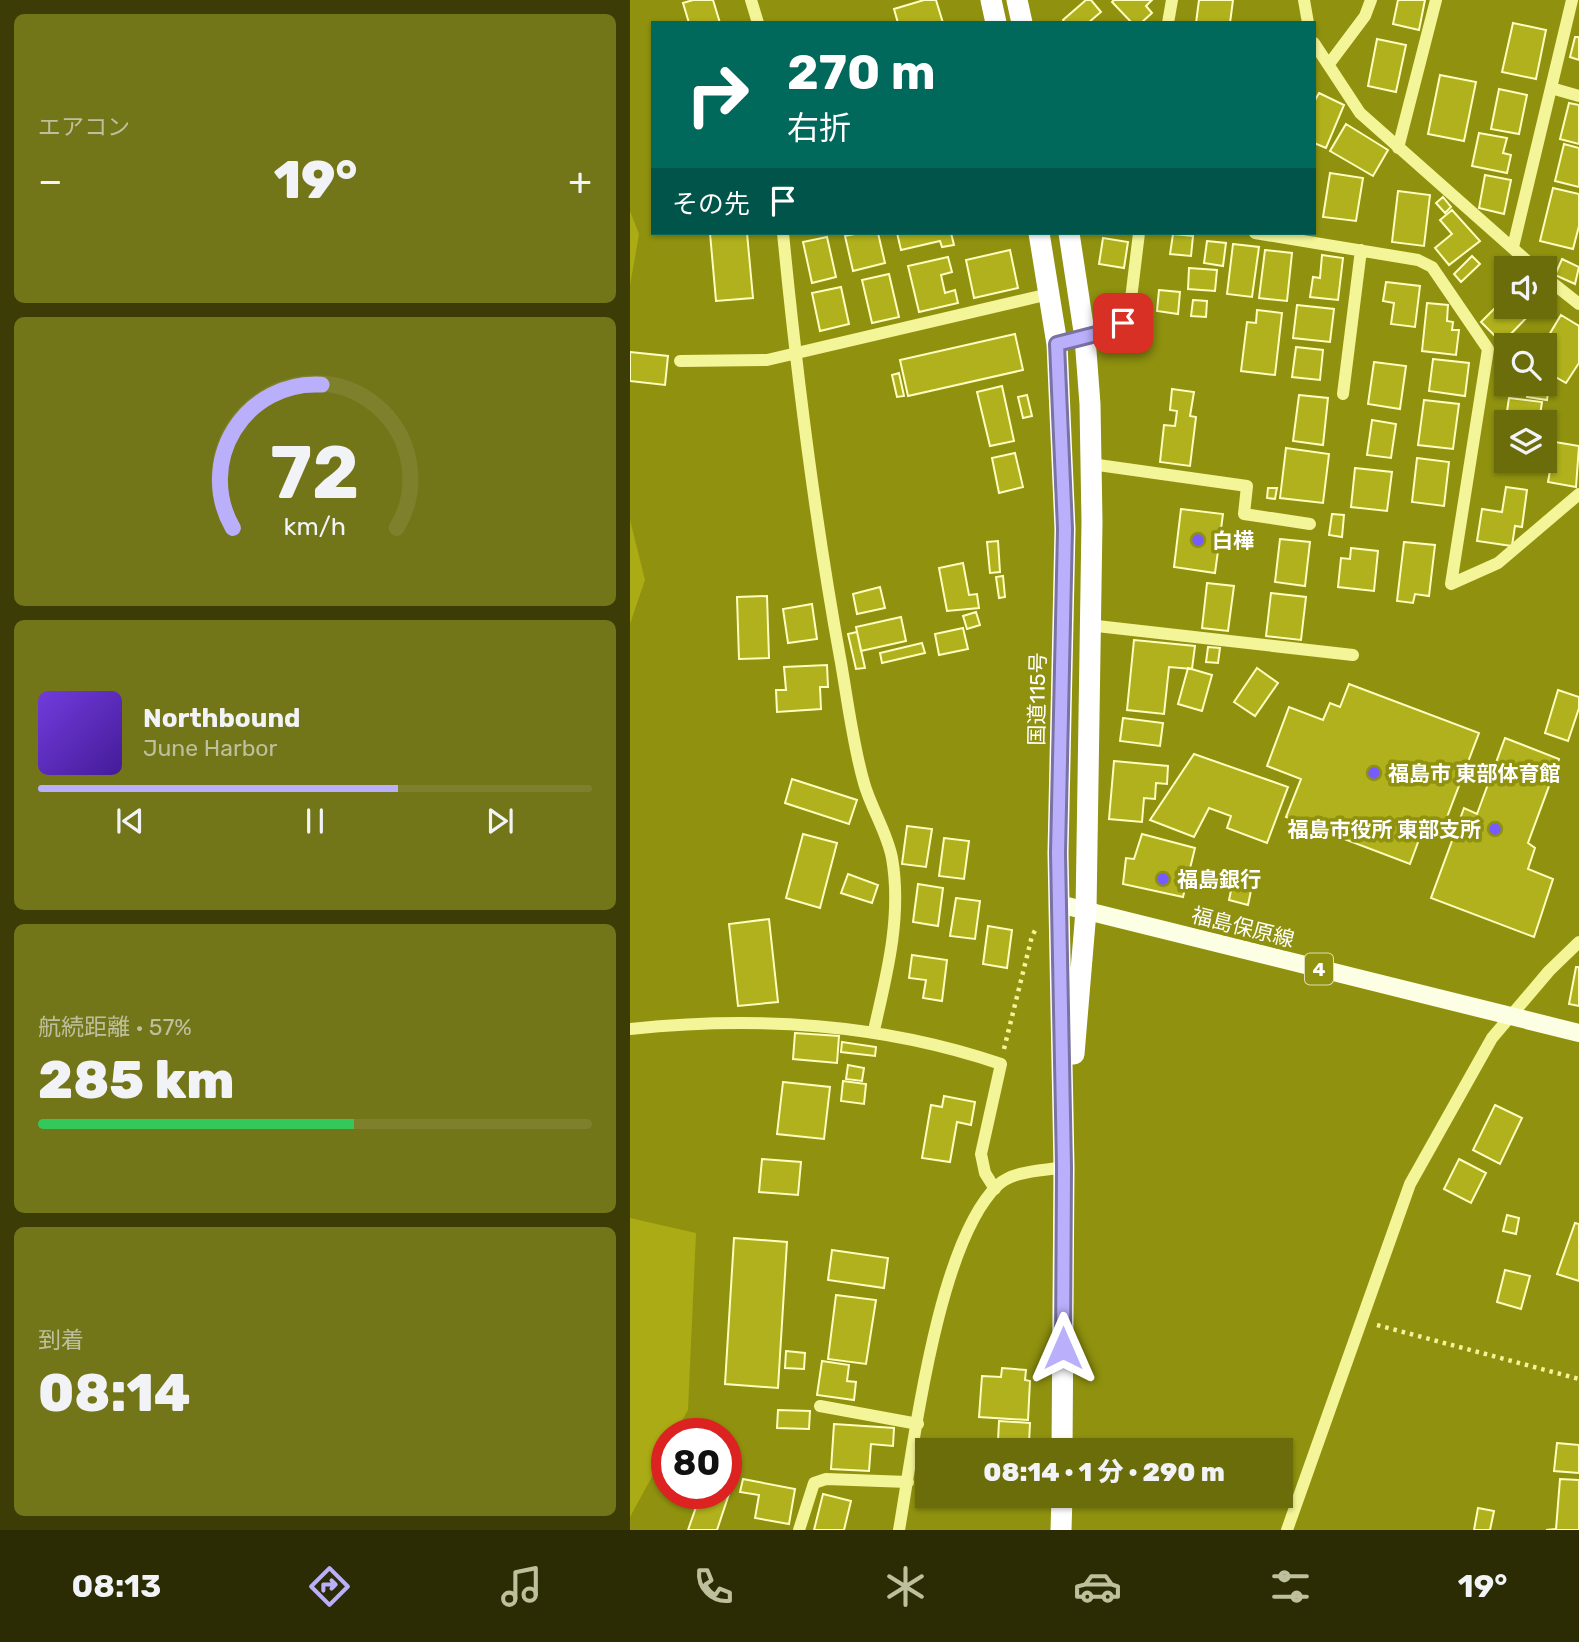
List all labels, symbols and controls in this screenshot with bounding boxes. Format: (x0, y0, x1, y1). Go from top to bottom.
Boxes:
text: 270 m (787, 43, 936, 101)
icon: right (672, 49, 763, 140)
text: 右折 (787, 109, 851, 147)
text: エアコン (38, 113, 130, 141)
text: 19° (274, 149, 357, 211)
text: − (38, 158, 63, 204)
text: + (568, 158, 592, 204)
icon: arrive (764, 182, 802, 220)
text: その先 (672, 189, 750, 220)
map controls (1494, 256, 1557, 473)
button: sound (1494, 256, 1557, 319)
pin (1093, 293, 1153, 353)
icon: arrive (1104, 304, 1142, 342)
button: search (1494, 333, 1557, 396)
button: layers (1494, 410, 1557, 473)
text: 72 (270, 430, 360, 516)
text: km/h (284, 512, 346, 541)
place label: 白樺 (1212, 528, 1254, 553)
marker: 白樺 (1190, 532, 1206, 548)
street label: 国道115号 (1024, 652, 1050, 746)
text: Northbound (143, 703, 301, 734)
text: June Harbor (143, 734, 277, 762)
place label: 福島市 東部体育館 (1388, 761, 1560, 786)
marker: 福島市 東部体育館 (1366, 765, 1382, 781)
icon: previous (111, 802, 149, 840)
icon: pause (296, 802, 334, 840)
icon: next (481, 802, 519, 840)
place label: 福島市役所 東部支所 (1288, 817, 1481, 842)
marker: 福島市役所 東部支所 (1487, 821, 1503, 837)
place label: 福島銀行 (1177, 867, 1261, 892)
marker: 福島銀行 (1155, 871, 1171, 887)
street label: 福島保原線 (1189, 902, 1297, 952)
road number: 4 (1305, 953, 1333, 984)
text: 航続距離 · 57% (38, 1013, 192, 1041)
text: 285 km (38, 1049, 235, 1111)
position arrow (1026, 1311, 1100, 1385)
text: 到着 (38, 1326, 84, 1354)
text: 08:14 (38, 1362, 191, 1424)
speed limit sign: 80 (651, 1418, 742, 1509)
text: 08:14 · 1 分 · 290 m (983, 1457, 1225, 1488)
icon: directions (305, 1562, 354, 1611)
icon: music (497, 1562, 546, 1611)
icon: phone (689, 1562, 738, 1611)
icon: climate (881, 1562, 930, 1611)
icon: car (1073, 1562, 1122, 1611)
icon: filters (1266, 1562, 1315, 1611)
text: 08:13 (72, 1567, 161, 1605)
text: 19° (1458, 1567, 1507, 1605)

